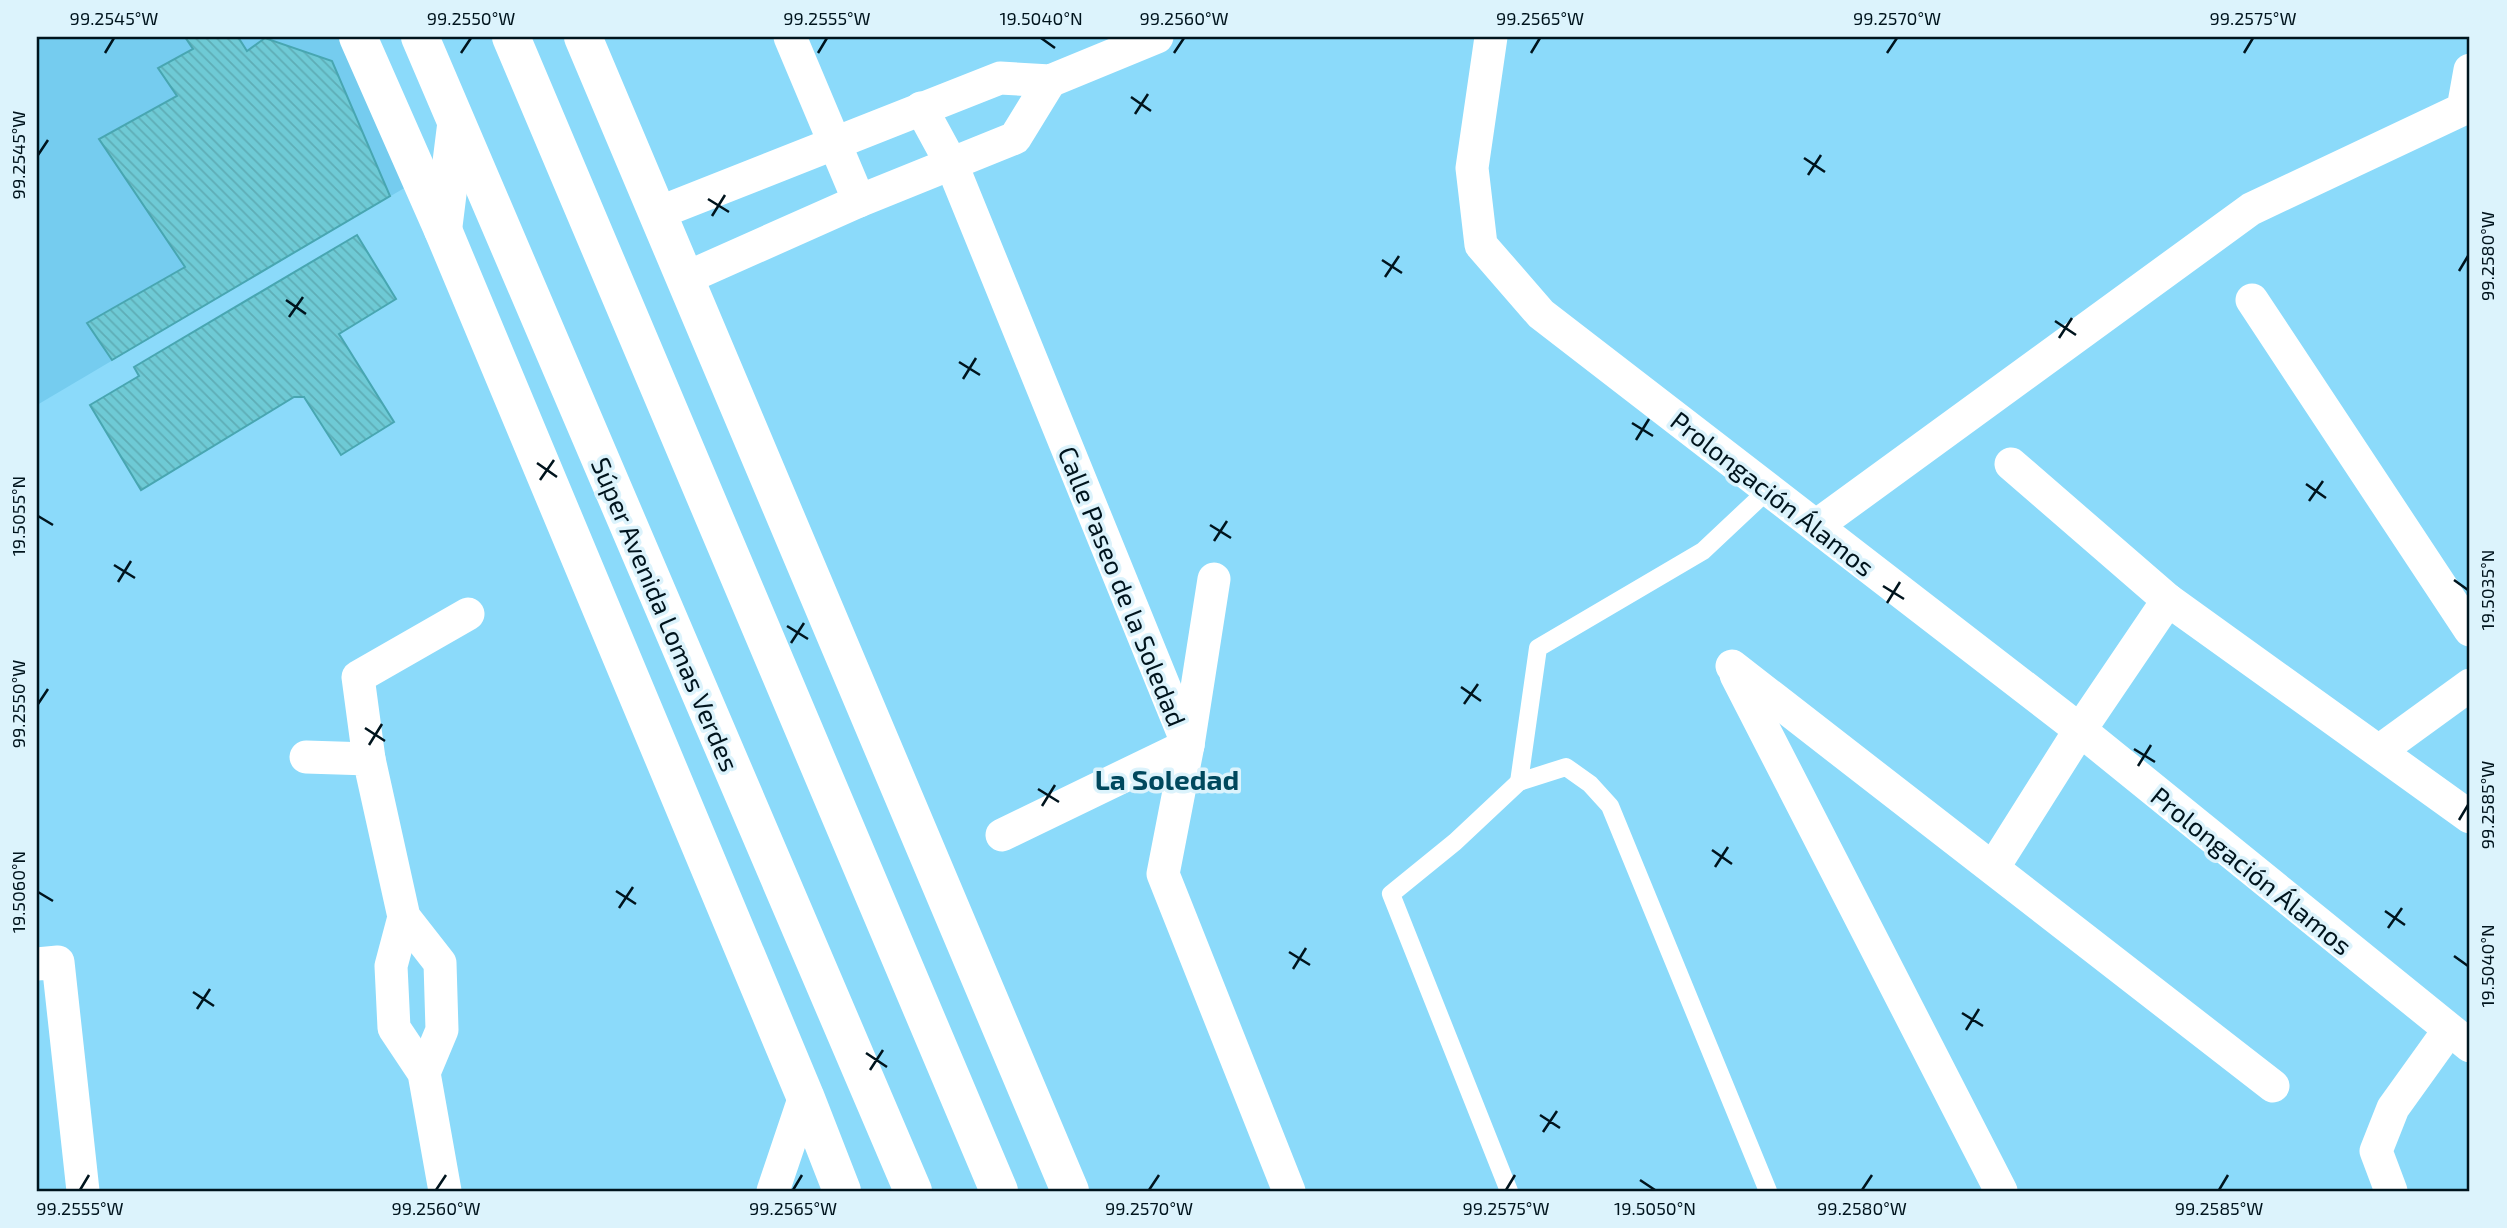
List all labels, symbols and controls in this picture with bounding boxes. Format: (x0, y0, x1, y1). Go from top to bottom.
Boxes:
text: 99.2545°W (70, 7, 158, 29)
text: 99.2550°W (427, 7, 515, 29)
text: 99.2555°W (783, 7, 871, 29)
text: 19.5040°N (999, 7, 1083, 29)
text: 99.2560°W (1139, 7, 1229, 29)
text: 99.2565°W (1496, 7, 1584, 29)
text: 99.2570°W (1853, 7, 1941, 29)
text: 99.2575°W (2210, 7, 2296, 29)
text: 99.2545°W (7, 111, 29, 199)
text: 99.2580°W (2476, 211, 2498, 301)
street label: Prolongación Álamos (1665, 404, 1881, 582)
street label: Calle Paseo de la Soledad (1053, 442, 1193, 730)
street label: Súper Avenida Lomas Verdes (586, 452, 746, 776)
text: 19.5055°N (7, 476, 29, 556)
text: 19.5035°N (2476, 550, 2498, 630)
text: 99.2550°W (7, 660, 29, 748)
text: 99.2585°W (2476, 761, 2498, 849)
district label: La Soledad (1095, 762, 1239, 796)
street label: Prolongación Álamos (2145, 779, 2359, 961)
text: 19.5060°N (7, 851, 29, 933)
text: 19.5040°N (2476, 924, 2498, 1008)
text: 99.2555°W (36, 1197, 124, 1219)
text: 99.2560°W (391, 1197, 481, 1219)
text: 99.2565°W (749, 1197, 837, 1219)
text: 99.2570°W (1105, 1197, 1193, 1219)
text: 99.2575°W (1463, 1197, 1549, 1219)
text: 19.5050°N (1614, 1197, 1696, 1219)
text: 99.2580°W (1817, 1197, 1907, 1219)
text: 99.2585°W (2175, 1197, 2263, 1219)

